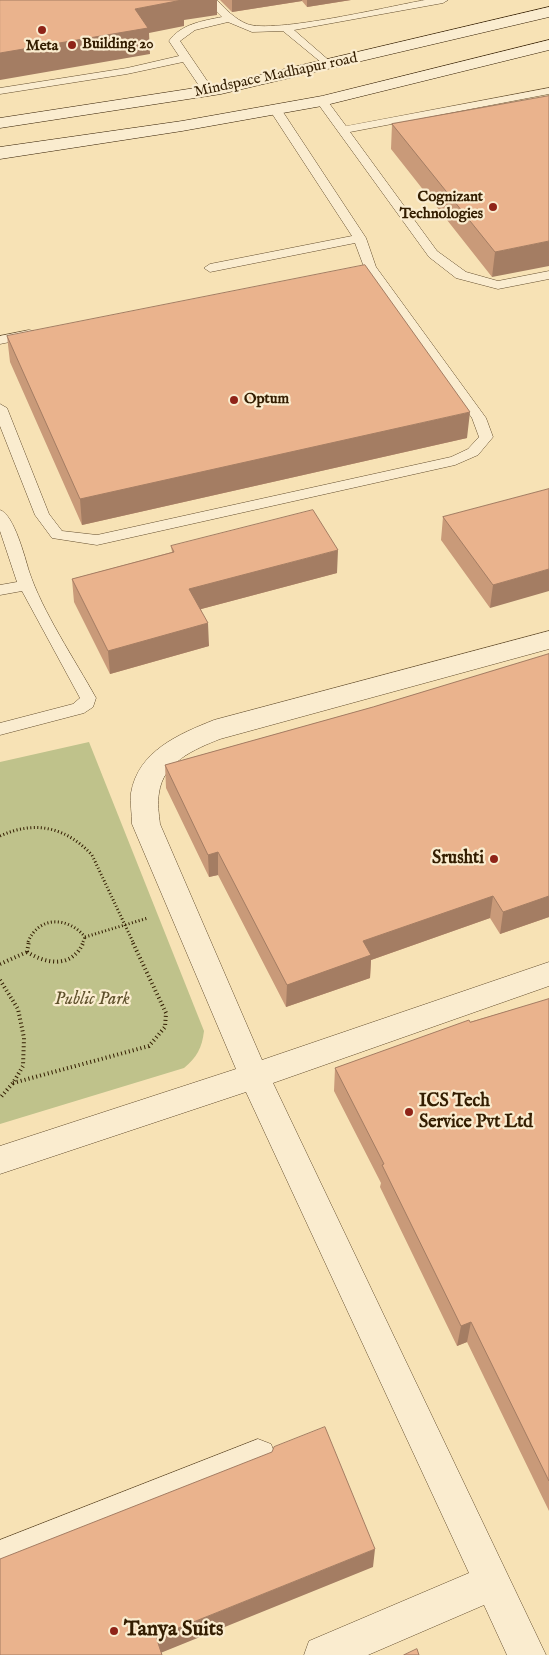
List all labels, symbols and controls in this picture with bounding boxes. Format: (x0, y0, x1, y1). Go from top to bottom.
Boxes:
marker: Meta (36, 24, 48, 36)
place label: Building 20 (82, 36, 154, 54)
place label: Meta (26, 38, 58, 56)
marker: Building 20 (66, 39, 78, 51)
street label: Mindspace Madhapur road (193, 50, 359, 102)
place label: Cognizant Technologies (400, 189, 483, 224)
marker: Cognizant Technologies (487, 201, 499, 213)
place label: Optum (244, 391, 289, 409)
marker: Optum (228, 394, 240, 406)
place label: Srushti (432, 848, 484, 870)
marker: Srushti (488, 853, 500, 865)
park label: Public Park (54, 989, 130, 1011)
place label: ICS Tech Service Pvt Ltd (419, 1091, 533, 1134)
marker: ICS Tech Service Pvt Ltd (403, 1106, 415, 1118)
place label: Tanya Suits (124, 1618, 223, 1644)
marker: Tanya Suits (108, 1625, 120, 1637)

